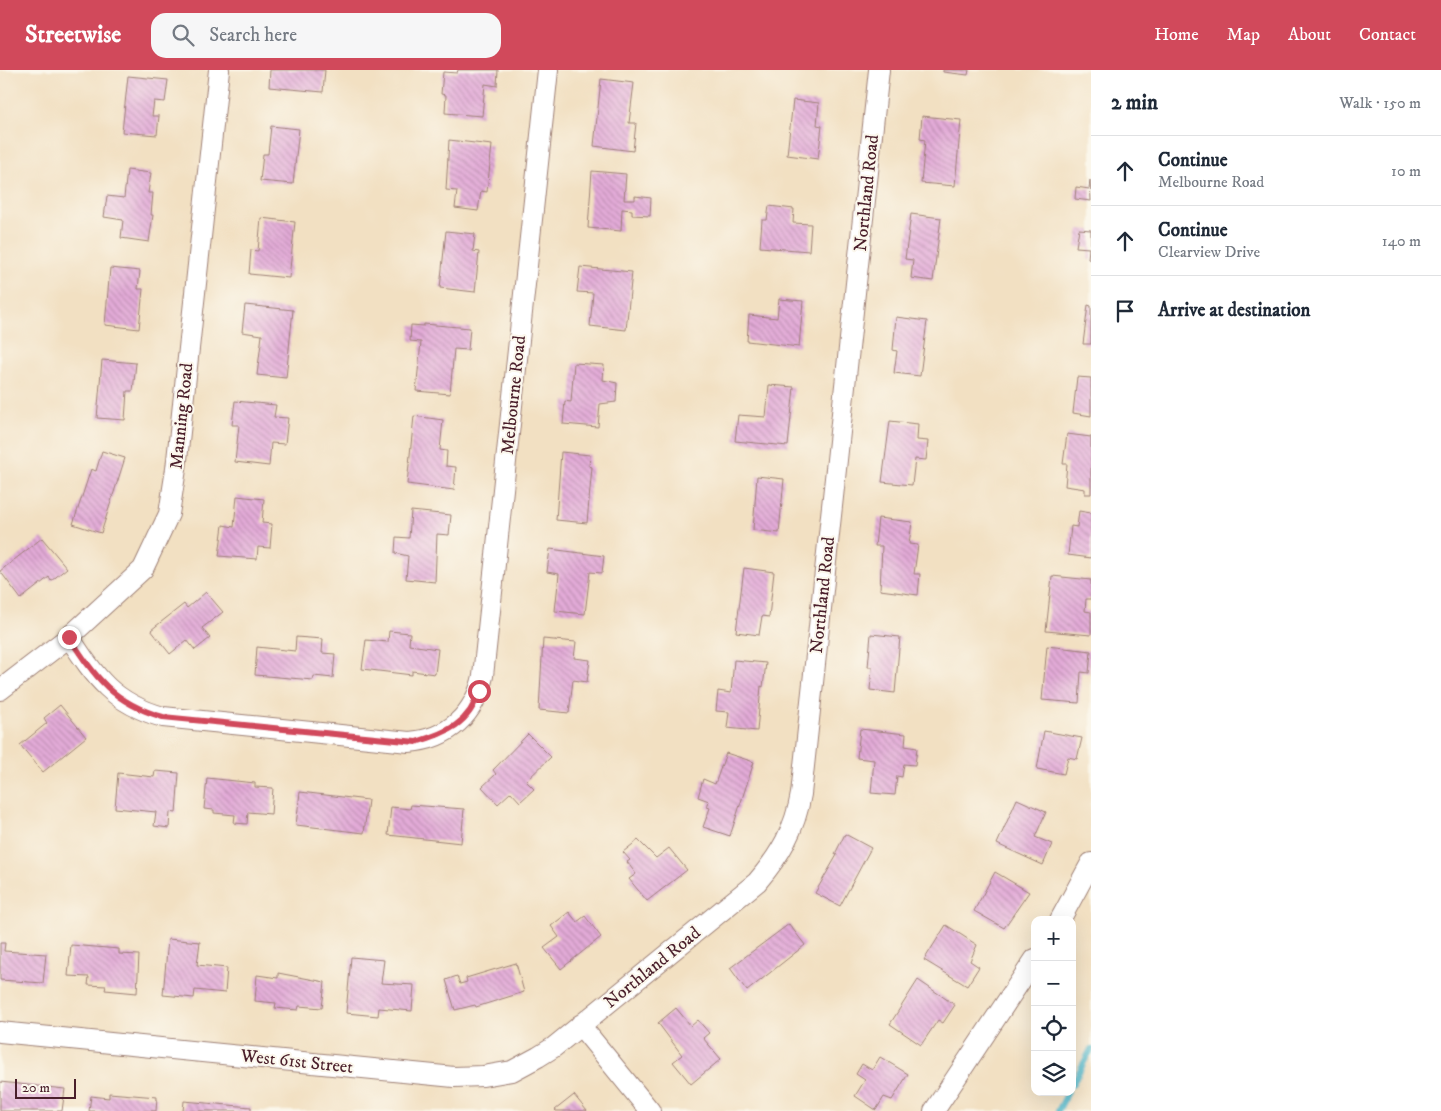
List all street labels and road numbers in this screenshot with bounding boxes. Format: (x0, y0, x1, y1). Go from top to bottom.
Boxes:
street label: Northland Road (850, 134, 884, 253)
street label: Melbourne Road (497, 334, 531, 456)
street label: Manning Road (165, 362, 199, 470)
street label: Northland Road (806, 536, 840, 655)
street label: Northland Road (600, 922, 705, 1013)
street label: West 61st Street (239, 1045, 354, 1079)

